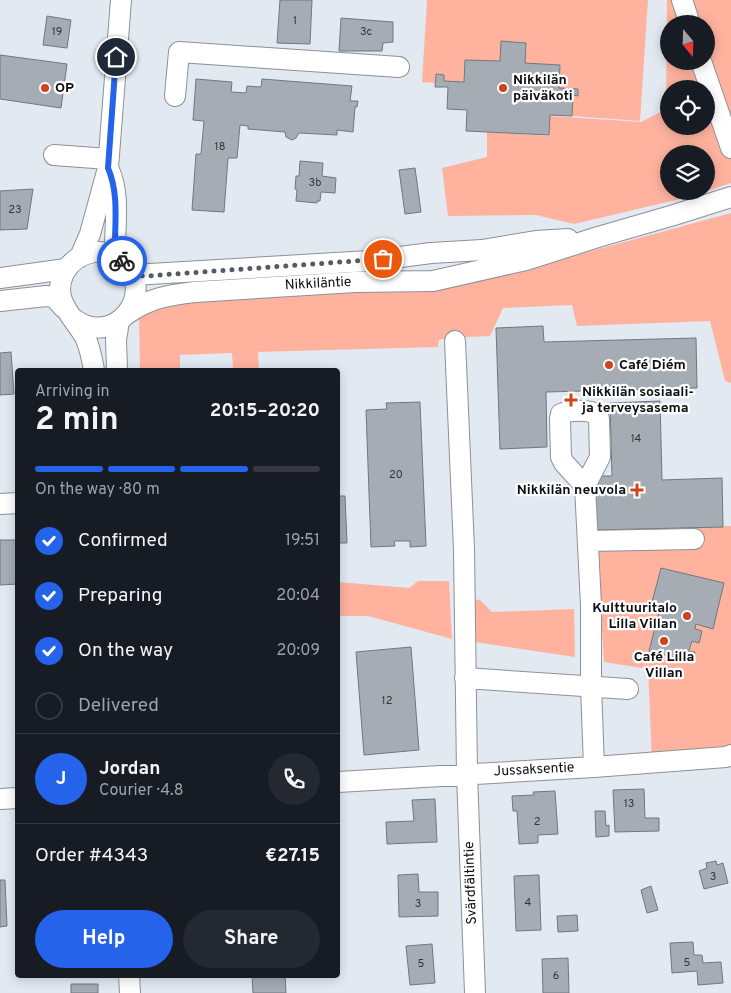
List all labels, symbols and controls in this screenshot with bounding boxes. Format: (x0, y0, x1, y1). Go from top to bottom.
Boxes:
house number: 1 (293, 14, 297, 28)
north arrow (660, 15, 715, 70)
map controls (660, 15, 715, 200)
house number: 19 (52, 25, 62, 39)
house number: 3c (360, 25, 372, 39)
pin (95, 36, 137, 78)
icon: home (102, 43, 130, 71)
place label: Nikkilän päiväkoti (513, 72, 573, 105)
place label: OP (55, 80, 74, 97)
button: locate (660, 80, 715, 135)
marker: OP (39, 82, 51, 94)
marker: Nikkilän päiväkoti (497, 82, 509, 94)
house number: 18 (215, 140, 225, 154)
button: layers (660, 145, 715, 200)
house number: 3b (309, 176, 321, 190)
house number: 23 (8, 203, 22, 217)
courier (97, 236, 147, 286)
pin (362, 238, 404, 280)
icon: bag (369, 245, 397, 273)
icon: bike (108, 247, 136, 275)
street label: Nikkiläntie (284, 274, 352, 294)
place label: Café Diém (619, 357, 686, 374)
marker: Café Diém (603, 359, 615, 371)
text: Arriving in (35, 382, 110, 402)
place label: Nikkilän sosiaali- ja terveysasema (581, 384, 694, 417)
marker: Nikkilän sosiaali- ja terveysasema (564, 393, 578, 407)
text: 20:15–20:20 (210, 399, 320, 423)
text: 2 min (35, 401, 119, 441)
house number: 14 (631, 432, 642, 446)
house number: 20 (389, 468, 403, 482)
text: On the way · 80 m (35, 480, 160, 500)
place label: Nikkilän neuvola (517, 482, 626, 499)
marker: Nikkilän neuvola (630, 483, 644, 497)
icon: check (35, 527, 63, 555)
text: Confirmed (78, 529, 168, 553)
text: 19:51 (285, 531, 320, 551)
icon: check (35, 582, 63, 610)
text: Preparing (78, 584, 162, 608)
text: 20:04 (276, 586, 320, 606)
place label: Kulttuuritalo Lilla Villan (592, 600, 677, 633)
marker: Kulttuuritalo Lilla Villan (681, 610, 693, 622)
marker: Café Lilla Villan (658, 635, 670, 647)
icon: check (35, 637, 63, 665)
text: On the way (78, 639, 173, 663)
text: 20:09 (277, 641, 320, 661)
place label: Café Lilla Villan (634, 649, 694, 682)
text: Delivered (78, 694, 159, 718)
house number: 12 (382, 694, 392, 708)
button: phone (268, 753, 320, 805)
text: Jordan (99, 757, 161, 781)
street label: Jussaksentie (493, 759, 575, 781)
text: J (56, 767, 66, 791)
text: Courier · 4.8 (99, 781, 183, 801)
house number: 13 (624, 797, 634, 811)
house number: 2 (534, 815, 540, 829)
street label: Svärdfältintie (461, 841, 481, 925)
text: Order #4343 (35, 844, 148, 868)
text: €27.15 (265, 844, 320, 868)
house number: 3 (710, 870, 716, 884)
house number: 4 (525, 896, 532, 910)
house number: 3 (415, 897, 421, 911)
button: Help (35, 910, 173, 968)
button: Share (183, 910, 320, 968)
house number: 5 (684, 956, 691, 970)
house number: 5 (418, 957, 425, 971)
house number: 6 (553, 969, 559, 983)

